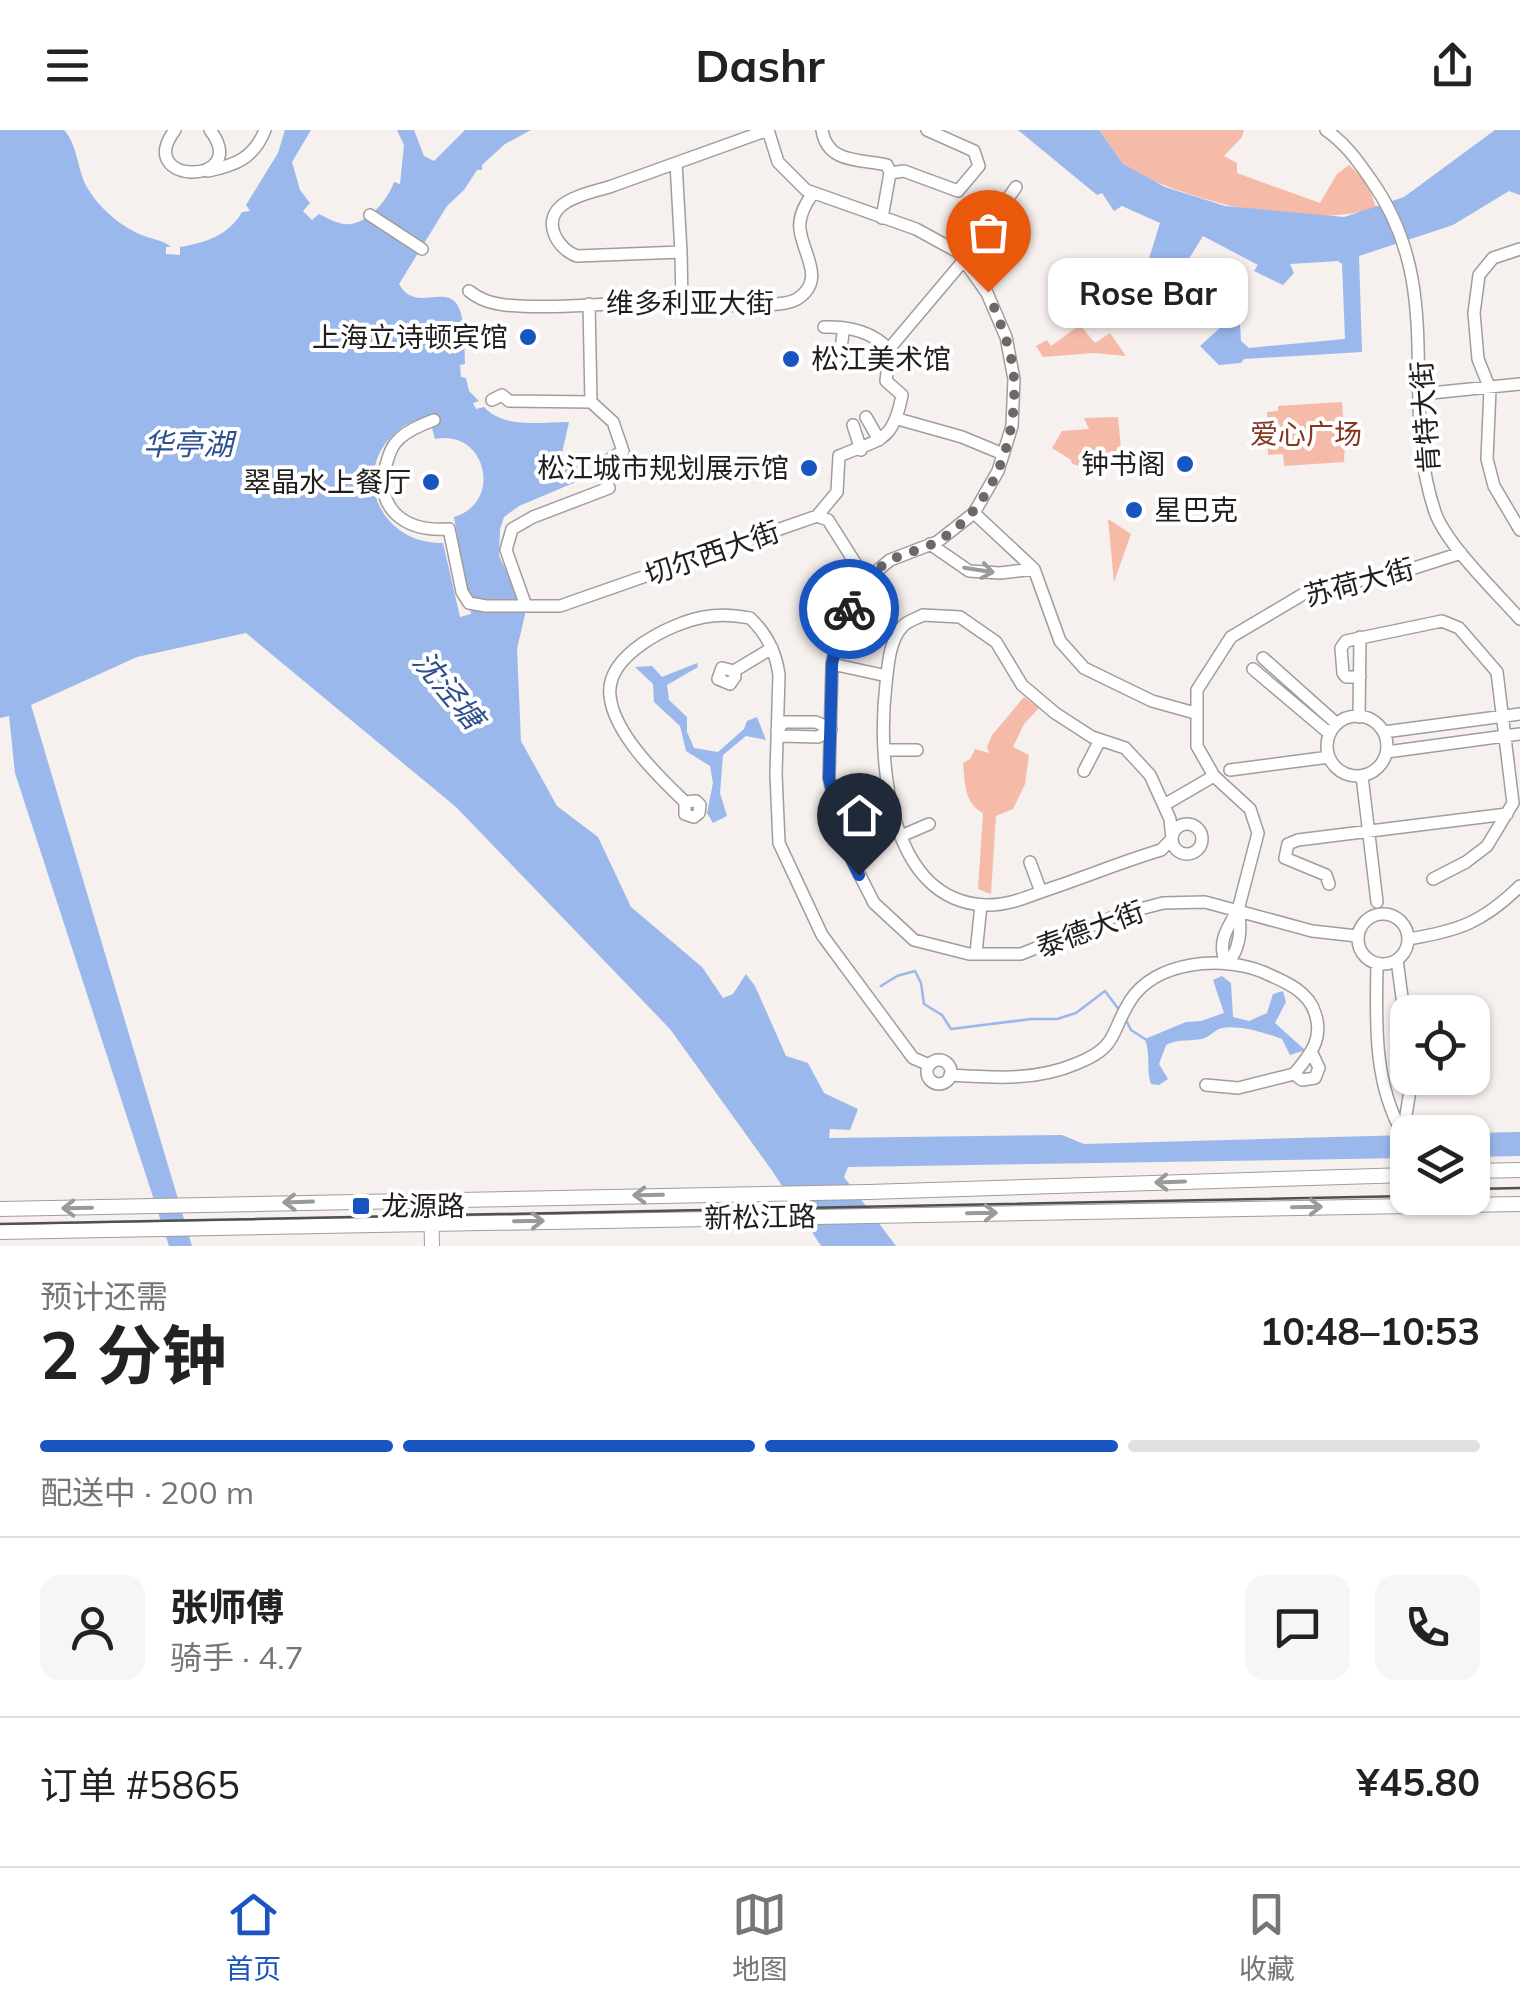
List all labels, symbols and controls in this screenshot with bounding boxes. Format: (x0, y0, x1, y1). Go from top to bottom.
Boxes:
text: Dashr (695, 37, 825, 93)
icon: menu (40, 38, 95, 93)
icon: share (1425, 38, 1480, 93)
pin (946, 190, 1031, 293)
icon: bag (961, 205, 1016, 260)
callout: Rose Bar (1048, 257, 1248, 327)
text: Rose Bar (1079, 273, 1217, 313)
street label: 维多利亚大街 (606, 285, 774, 320)
place label: 上海立诗顿宾馆 (312, 319, 508, 354)
marker: 上海立诗顿宾馆 (517, 326, 539, 348)
place label: 松江美术馆 (811, 341, 951, 376)
marker: 松江美术馆 (780, 348, 802, 370)
street label: 肯特大街 (1403, 360, 1446, 474)
park label: 爱心广场 (1250, 416, 1362, 451)
water label: 华亭湖 (143, 425, 237, 463)
place label: 钟书阁 (1081, 446, 1165, 481)
place label: 松江城市规划展示馆 (537, 450, 789, 485)
marker: 钟书阁 (1174, 453, 1196, 475)
marker: 松江城市规划展示馆 (798, 457, 820, 479)
place label: 翠晶水上餐厅 (243, 464, 411, 499)
marker: 翠晶水上餐厅 (420, 471, 442, 493)
place label: 星巴克 (1154, 492, 1238, 527)
marker: 星巴克 (1123, 499, 1145, 521)
street label: 切尔西大街 (640, 513, 784, 592)
street label: 苏荷大街 (1300, 550, 1417, 613)
courier (799, 559, 899, 659)
one-way arrow (962, 561, 995, 580)
icon: bike (822, 582, 877, 637)
water label: 沈泾塘 (405, 643, 495, 740)
pin (817, 773, 902, 876)
icon: home (832, 788, 887, 843)
street label: 泰德大街 (1031, 893, 1148, 964)
map controls (1390, 995, 1490, 1215)
button: locate (1390, 995, 1490, 1095)
button: layers (1390, 1115, 1490, 1215)
one-way arrow (1155, 1173, 1187, 1192)
one-way arrow (633, 1186, 666, 1204)
place label: 龙源路 (381, 1188, 465, 1223)
one-way arrow (283, 1193, 315, 1212)
marker: 龙源路 (350, 1195, 372, 1217)
one-way arrow (61, 1198, 93, 1217)
street label: 新松江路 (704, 1198, 816, 1235)
one-way arrow (1290, 1198, 1322, 1217)
one-way arrow (965, 1204, 997, 1223)
one-way arrow (512, 1212, 544, 1230)
text: 预计还需 (40, 1276, 168, 1316)
text: 10:48–10:53 (1260, 1307, 1480, 1355)
text: 2 分钟 (40, 1314, 227, 1395)
text: 配送中 · 200 m (40, 1472, 254, 1512)
button: person (40, 1575, 145, 1680)
button: chat (1245, 1575, 1350, 1680)
button: phone (1375, 1575, 1480, 1680)
text: 张师傅 (170, 1583, 284, 1631)
text: 骑手 · 4.7 (170, 1637, 304, 1677)
text: ¥45.80 (1357, 1758, 1480, 1806)
text: 订单 #5865 (40, 1761, 240, 1809)
tab: 首页 (225, 1887, 281, 1987)
tab: 地图 (732, 1887, 788, 1987)
tab: 收藏 (1239, 1887, 1295, 1987)

